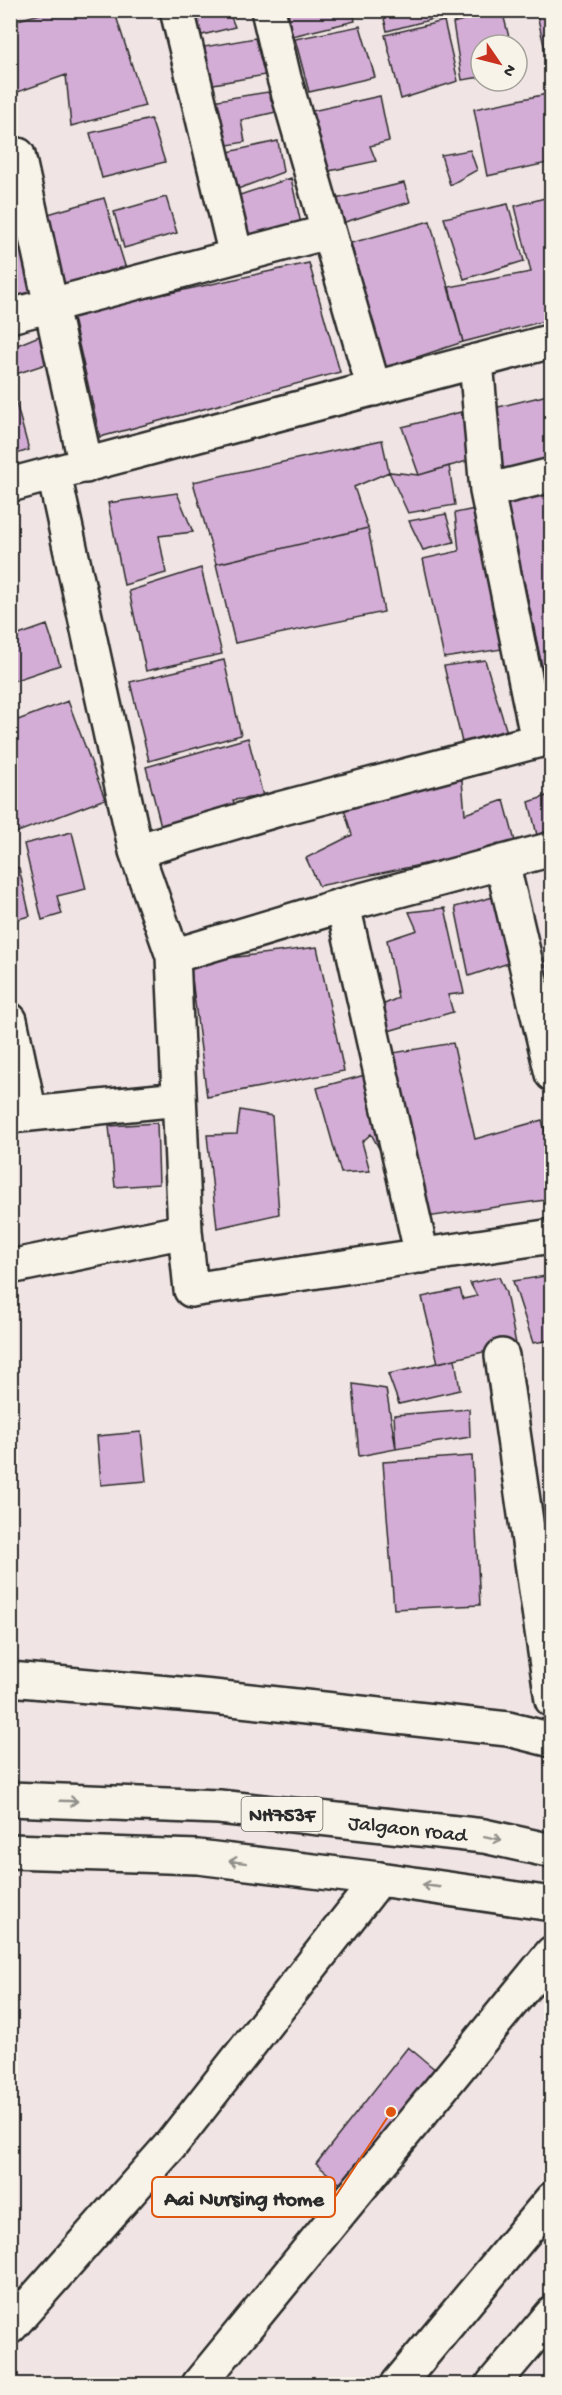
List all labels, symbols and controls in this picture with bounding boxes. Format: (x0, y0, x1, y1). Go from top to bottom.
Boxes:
north arrow (469, 33, 529, 93)
text: N (497, 60, 519, 80)
one-way arrow (58, 1795, 78, 1807)
road number: NH753F (242, 1797, 322, 1831)
street label: Jalgaon road (347, 1812, 470, 1850)
one-way arrow (483, 1833, 502, 1844)
one-way arrow (228, 1856, 248, 1867)
one-way arrow (422, 1881, 442, 1892)
callout: Aai Nursing Home (152, 2177, 335, 2217)
text: Aai Nursing Home (163, 2188, 324, 2214)

